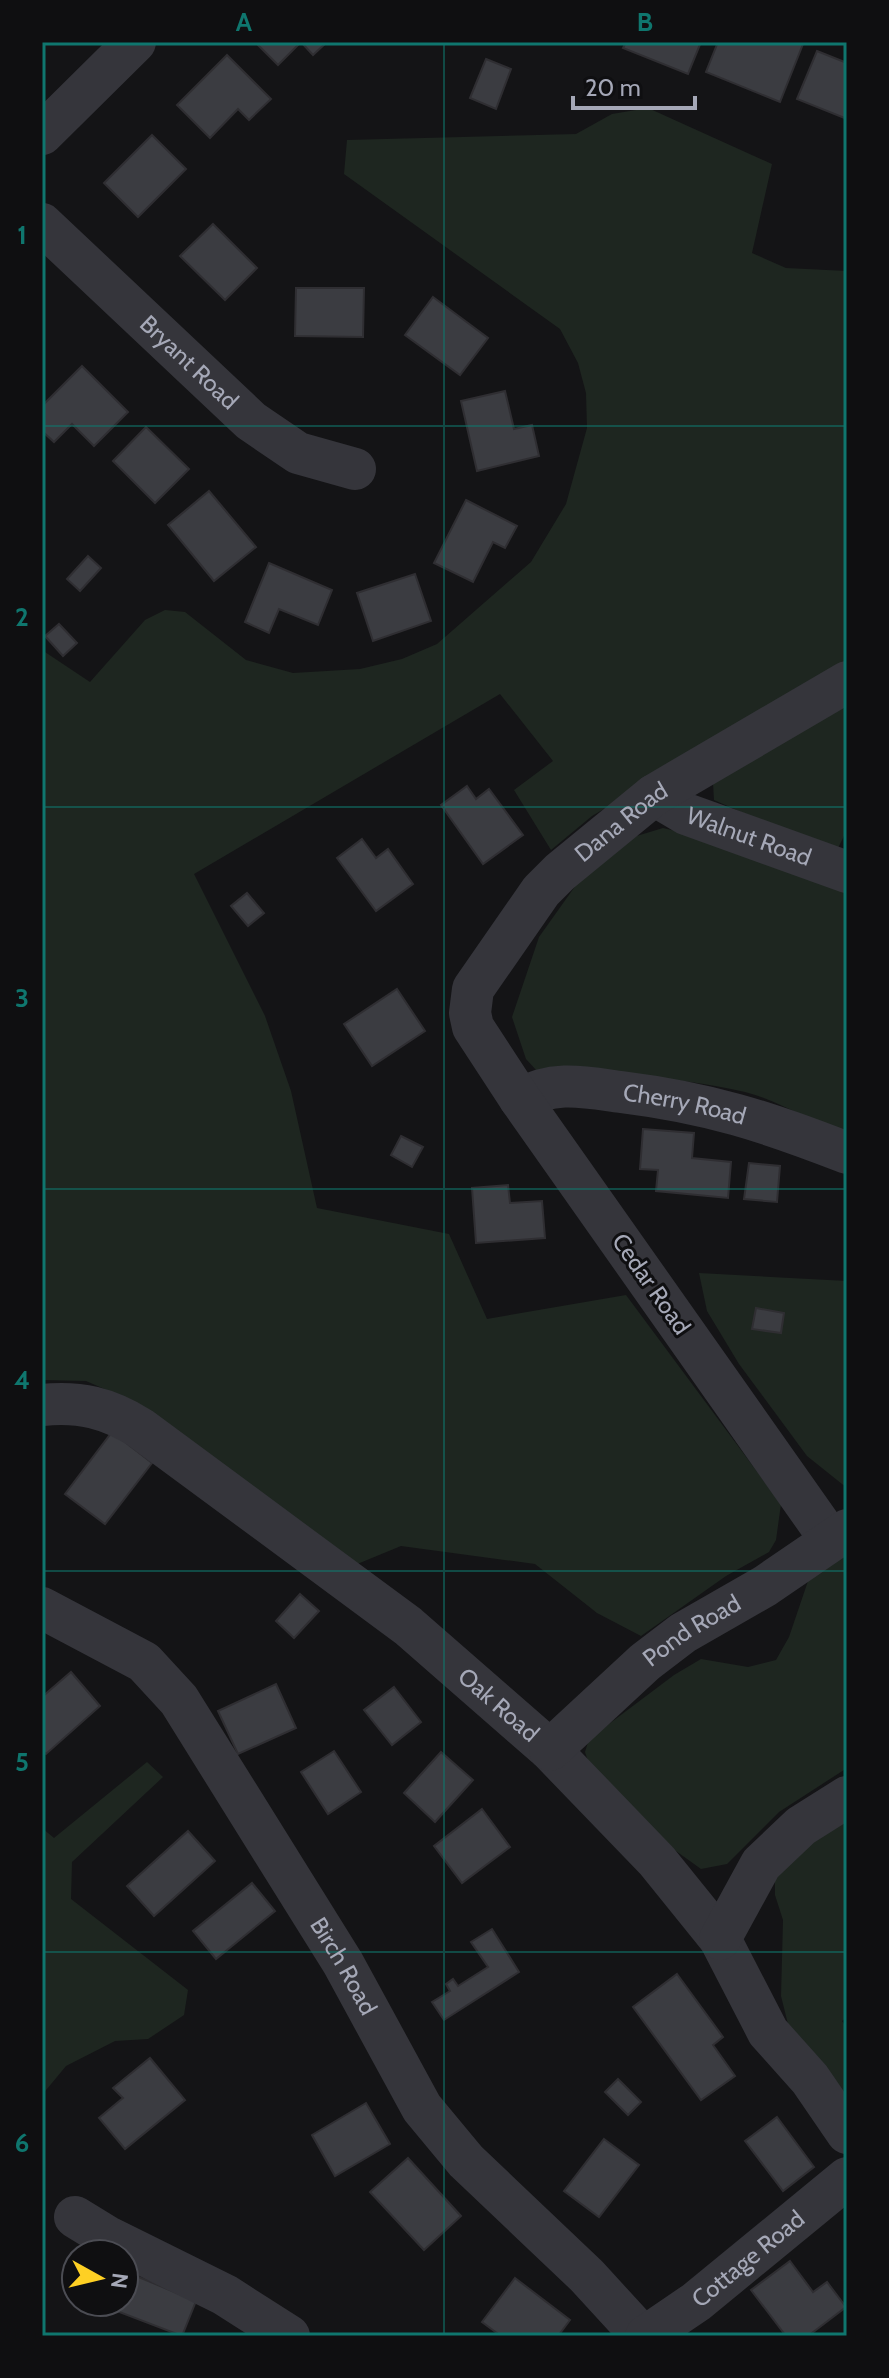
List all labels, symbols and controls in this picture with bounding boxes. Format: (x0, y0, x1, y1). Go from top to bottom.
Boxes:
text: A (236, 6, 253, 38)
text: B (637, 6, 653, 38)
scale bar (573, 60, 695, 110)
text: 20 m (585, 73, 641, 102)
text: 1 (17, 219, 27, 251)
street label: Bryant Road (134, 309, 244, 415)
text: 2 (15, 601, 29, 633)
street label: Dana Road (569, 775, 672, 868)
street label: Walnut Road (683, 800, 815, 872)
text: 3 (15, 982, 29, 1014)
street label: Cherry Road (621, 1077, 749, 1131)
street label: Cedar Road (606, 1228, 697, 1340)
text: 4 (14, 1364, 30, 1396)
street label: Pond Road (637, 1588, 746, 1672)
street label: Oak Road (452, 1661, 545, 1748)
text: 5 (15, 1746, 29, 1778)
street label: Birch Road (304, 1912, 383, 2020)
text: 6 (15, 2127, 29, 2159)
street label: Cottage Road (686, 2204, 810, 2313)
north arrow (60, 2238, 140, 2318)
text: N (105, 2271, 134, 2290)

